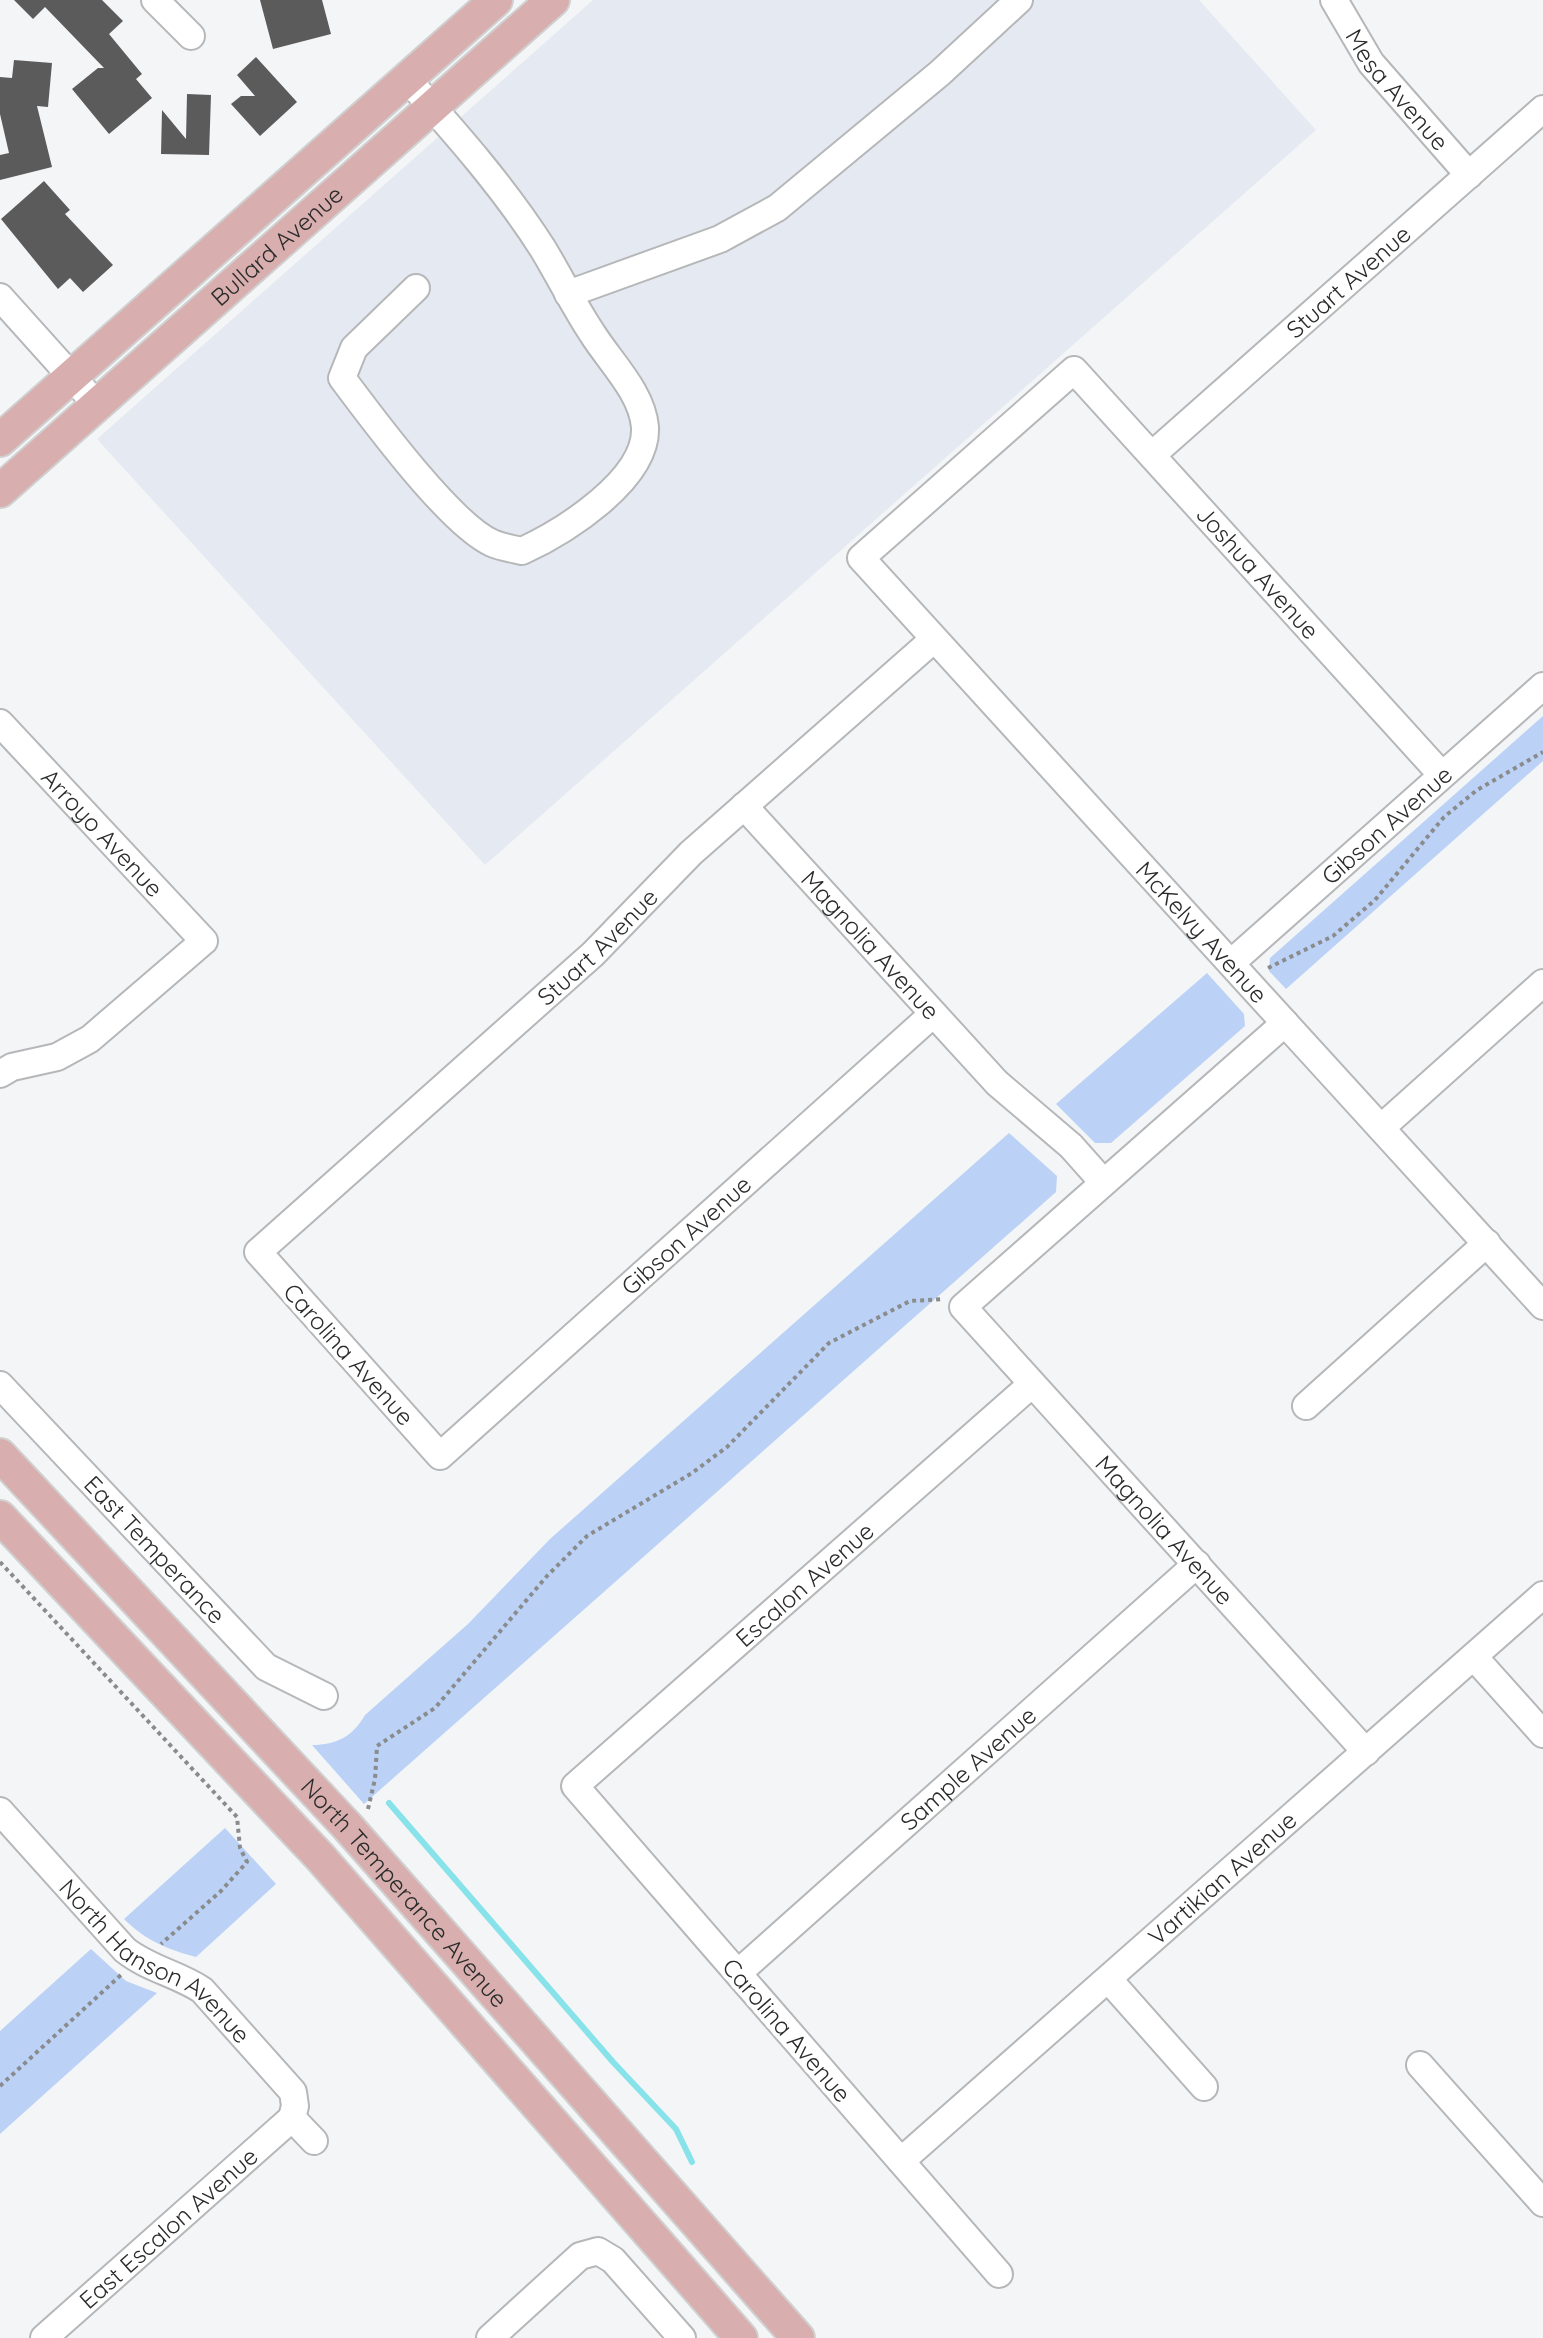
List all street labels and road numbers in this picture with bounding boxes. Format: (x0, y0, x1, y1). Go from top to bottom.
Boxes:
street label: Mesa Avenue (1339, 23, 1455, 156)
street label: Bullard Avenue (204, 179, 349, 312)
street label: Stuart Avenue (1280, 218, 1417, 344)
street label: Joshua Avenue (1190, 499, 1326, 645)
street label: Gibson Avenue (1315, 759, 1458, 891)
street label: Arroyo Avenue (35, 762, 170, 903)
street label: McKelvy Avenue (1130, 855, 1274, 1009)
street label: Magnolia Avenue (795, 864, 946, 1026)
street label: Stuart Avenue (531, 882, 664, 1012)
street label: Gibson Avenue (615, 1169, 757, 1301)
street label: Carolina Avenue (277, 1277, 421, 1431)
street label: Magnolia Avenue (1089, 1449, 1240, 1611)
street label: East Temperance (78, 1469, 232, 1630)
street label: Escalon Avenue (729, 1515, 880, 1653)
street label: Sample Avenue (894, 1700, 1042, 1837)
street label: North Temperance Avenue (295, 1772, 515, 2013)
street label: Vartikian Avenue (1142, 1805, 1302, 1951)
street label: North Hanson Avenue (53, 1873, 257, 2049)
street label: Carolina Avenue (716, 1952, 858, 2108)
street label: East Escalon Avenue (73, 2141, 264, 2315)

